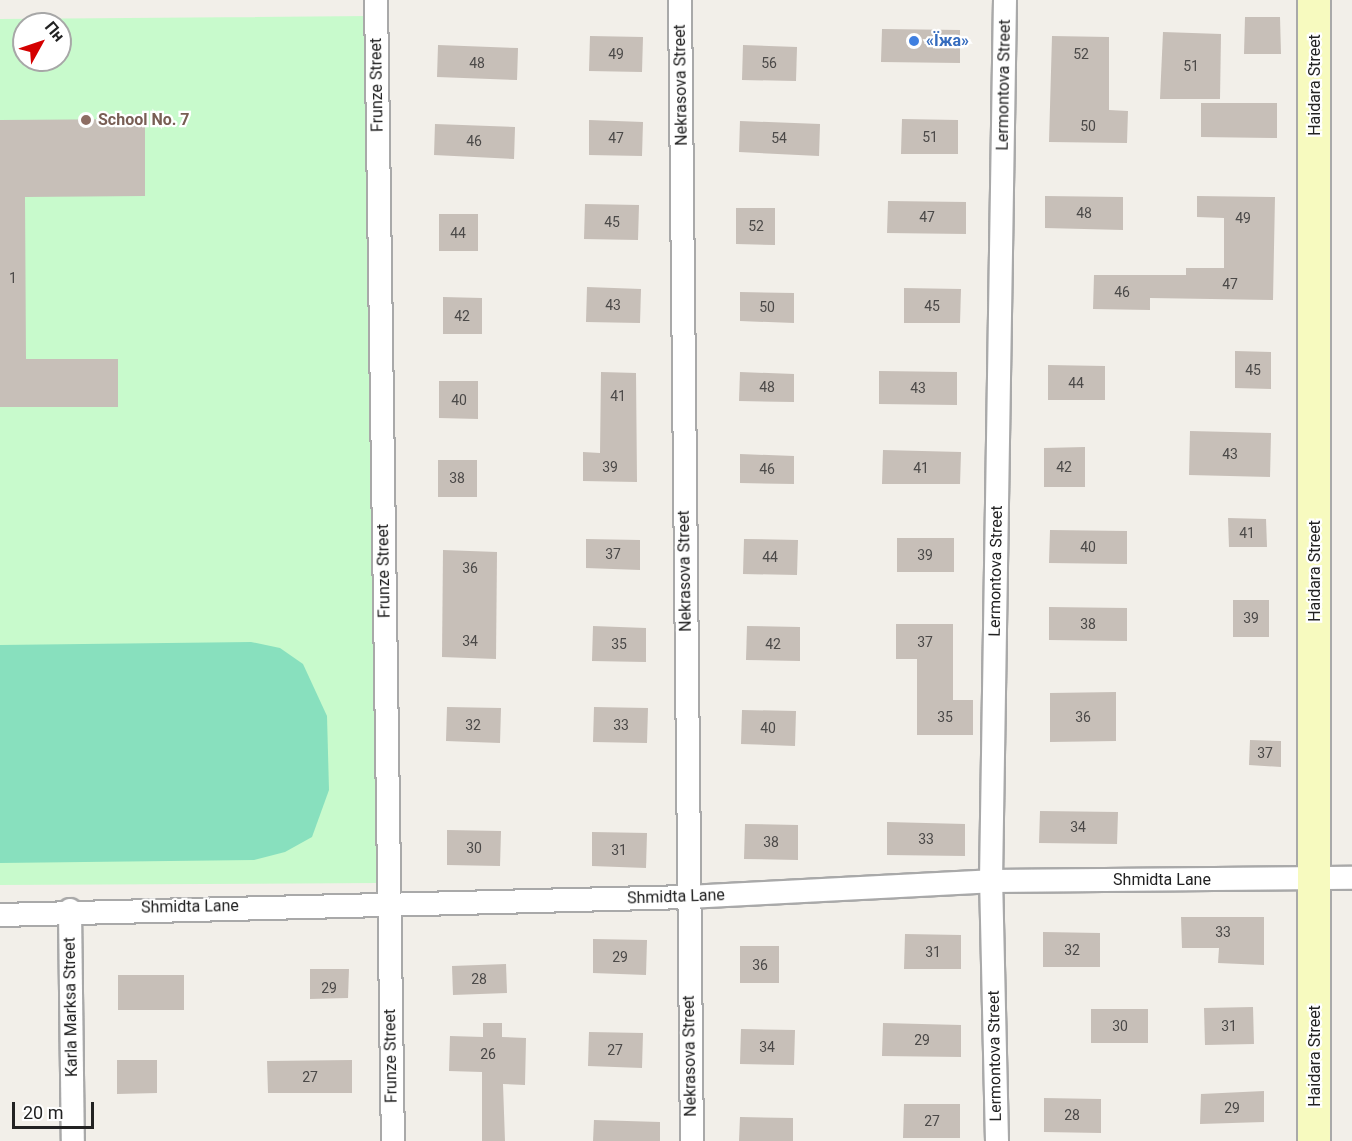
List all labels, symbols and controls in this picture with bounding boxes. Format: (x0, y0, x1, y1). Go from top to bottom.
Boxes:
north arrow (12, 12, 72, 72)
text: Пн (41, 17, 68, 45)
street label: Lermontova Street (993, 19, 1015, 151)
street label: Nekrasova Street (670, 24, 692, 146)
place label: «Їжа» (926, 31, 969, 51)
marker: «Їжа» (907, 34, 921, 48)
street label: Haidara Street (1305, 34, 1325, 136)
street label: Frunze Street (367, 38, 387, 132)
house number: 49 (608, 46, 624, 62)
house number: 52 (1073, 46, 1089, 62)
house number: 48 (469, 55, 485, 71)
house number: 56 (761, 55, 777, 71)
house number: 51 (1183, 58, 1199, 74)
place label: School No. 7 (98, 110, 190, 130)
marker: School No. 7 (79, 113, 93, 127)
house number: 50 (1080, 118, 1096, 134)
house number: 51 (922, 129, 938, 145)
house number: 47 (608, 130, 624, 146)
house number: 54 (771, 130, 787, 146)
house number: 46 (466, 133, 482, 149)
house number: 48 (1076, 205, 1092, 221)
house number: 47 (919, 209, 935, 225)
house number: 49 (1235, 210, 1251, 226)
house number: 45 (604, 214, 620, 230)
house number: 52 (748, 218, 764, 234)
house number: 44 (450, 225, 466, 241)
house number: 1 (9, 270, 17, 286)
house number: 47 (1222, 276, 1238, 292)
house number: 46 (1114, 284, 1130, 300)
house number: 43 (605, 297, 621, 313)
house number: 45 (924, 298, 940, 314)
house number: 50 (759, 299, 775, 315)
house number: 42 (454, 308, 470, 324)
house number: 45 (1245, 362, 1261, 378)
house number: 44 (1068, 375, 1084, 391)
house number: 48 (759, 379, 775, 395)
house number: 43 (910, 380, 926, 396)
house number: 41 (610, 388, 626, 404)
house number: 40 (451, 392, 467, 408)
house number: 43 (1222, 446, 1238, 462)
house number: 39 (602, 459, 618, 475)
house number: 42 (1056, 459, 1072, 475)
house number: 41 (913, 460, 929, 476)
house number: 46 (759, 461, 775, 477)
house number: 38 (449, 470, 465, 486)
street label: Lermontova Street (985, 505, 1007, 637)
street label: Nekrasova Street (674, 510, 696, 632)
street label: Haidara Street (1305, 520, 1325, 622)
street label: Frunze Street (374, 524, 394, 618)
house number: 41 (1239, 525, 1255, 541)
house number: 40 (1080, 539, 1096, 555)
house number: 37 (605, 546, 621, 562)
house number: 39 (917, 547, 933, 563)
house number: 44 (762, 549, 778, 565)
house number: 36 (462, 560, 478, 576)
house number: 39 (1243, 610, 1259, 626)
house number: 38 (1080, 616, 1096, 632)
house number: 34 (462, 633, 478, 649)
house number: 37 (917, 634, 933, 650)
house number: 35 (611, 636, 627, 652)
house number: 42 (765, 636, 781, 652)
house number: 35 (937, 709, 953, 725)
house number: 36 (1075, 709, 1091, 725)
house number: 32 (465, 717, 481, 733)
house number: 33 (613, 717, 629, 733)
house number: 40 (760, 720, 776, 736)
house number: 37 (1257, 745, 1273, 761)
house number: 34 (1070, 819, 1086, 835)
house number: 33 (918, 831, 934, 847)
house number: 38 (763, 834, 779, 850)
house number: 30 (466, 840, 482, 856)
house number: 31 (611, 842, 627, 858)
street label: Shmidta Lane (1113, 870, 1211, 890)
street label: Shmidta Lane (627, 886, 725, 908)
street label: Shmidta Lane (141, 897, 239, 917)
house number: 33 (1215, 924, 1231, 940)
street label: Karla Marksa Street (60, 937, 82, 1077)
house number: 32 (1064, 942, 1080, 958)
house number: 31 (925, 944, 941, 960)
house number: 29 (612, 949, 628, 965)
house number: 36 (752, 957, 768, 973)
house number: 28 (471, 971, 487, 987)
house number: 29 (321, 980, 337, 996)
street label: Lermontova Street (984, 990, 1006, 1122)
street label: Nekrasova Street (679, 995, 701, 1117)
street label: Haidara Street (1305, 1005, 1325, 1107)
street label: Frunze Street (381, 1009, 401, 1103)
house number: 30 (1112, 1018, 1128, 1034)
house number: 31 (1221, 1018, 1237, 1034)
house number: 29 (914, 1032, 930, 1048)
house number: 34 (759, 1039, 775, 1055)
house number: 27 (607, 1042, 623, 1058)
house number: 26 (480, 1046, 496, 1062)
house number: 27 (302, 1069, 318, 1085)
scale bar (15, 1090, 98, 1128)
house number: 29 (1224, 1100, 1240, 1116)
text: 20 m (23, 1102, 63, 1123)
house number: 28 (1064, 1107, 1080, 1123)
house number: 27 (924, 1113, 940, 1129)

